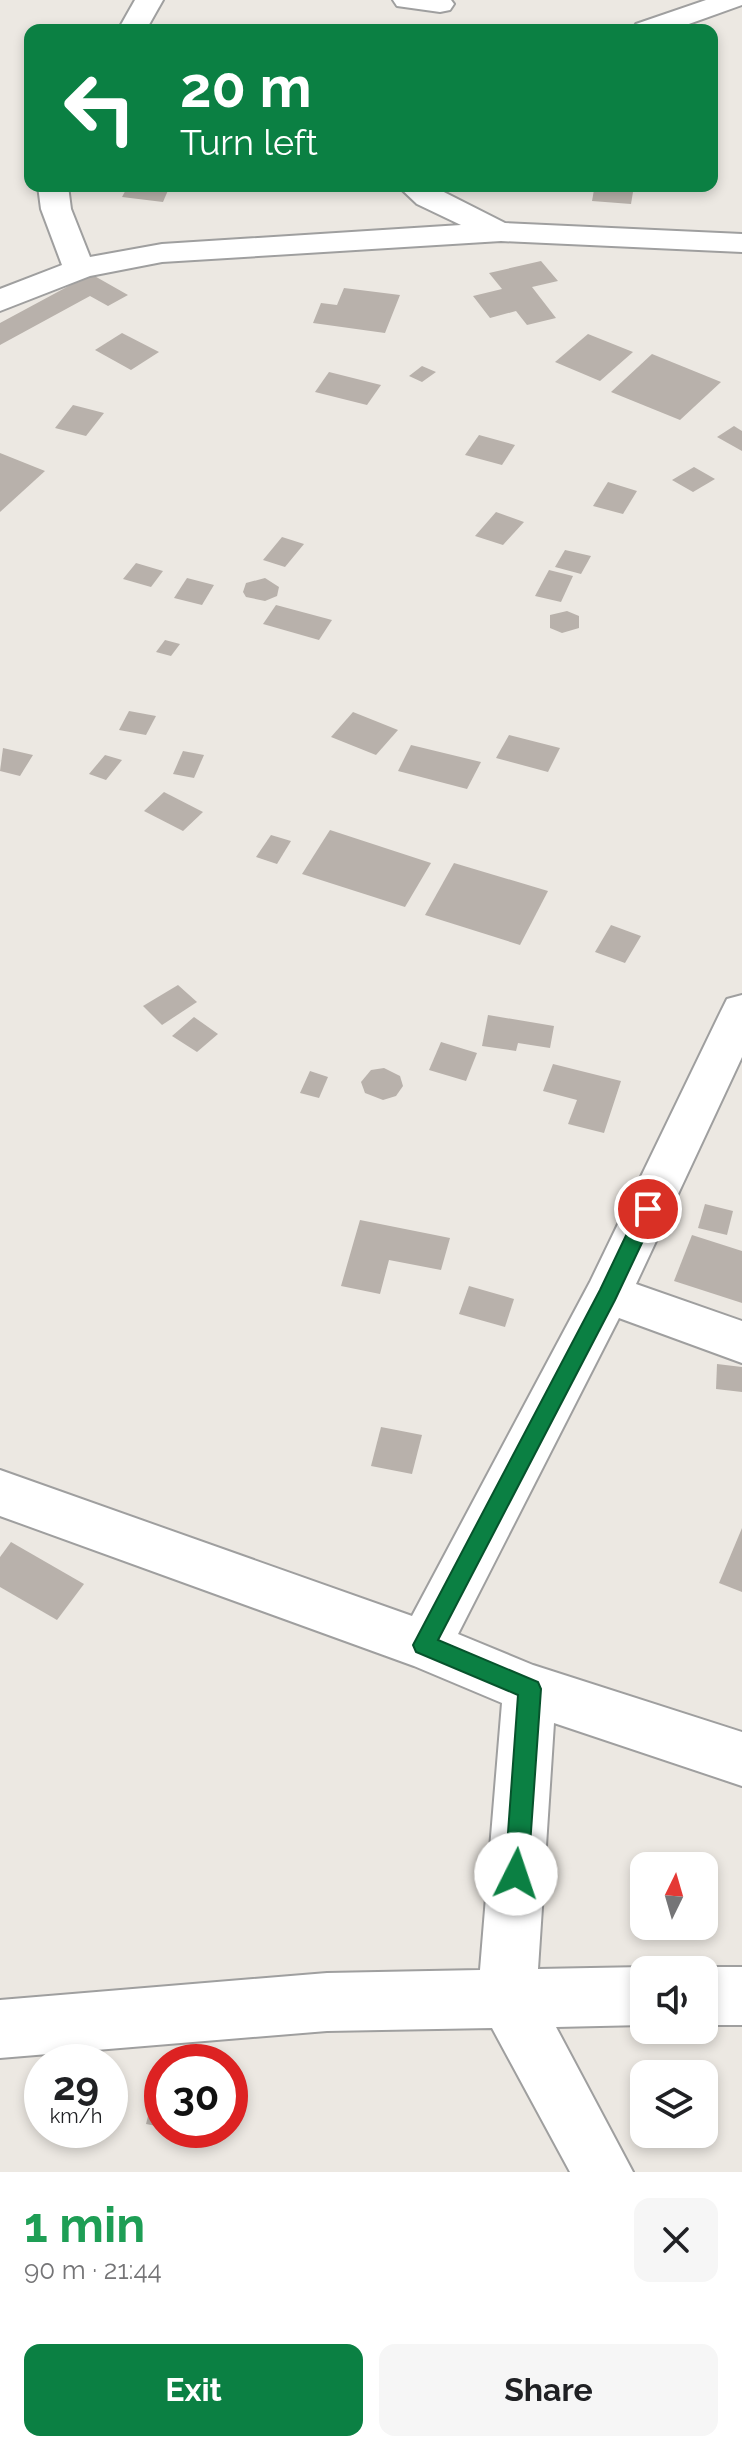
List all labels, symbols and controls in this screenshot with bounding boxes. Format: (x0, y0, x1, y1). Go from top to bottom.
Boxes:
text: 20 m (180, 54, 312, 120)
icon: left (48, 56, 152, 160)
text: Turn left (180, 121, 318, 163)
pin (614, 1175, 682, 1243)
icon: arrive (626, 1187, 670, 1231)
position arrow (474, 1832, 558, 1916)
north arrow (630, 1852, 718, 1940)
map controls (630, 1852, 718, 2148)
button: sound (630, 1956, 718, 2044)
speed limit sign: 30 (144, 2044, 248, 2148)
button: layers (630, 2060, 718, 2148)
text: 29 (53, 2062, 99, 2109)
text: km/h (50, 2104, 102, 2128)
text: 1 min (24, 2197, 145, 2253)
button: close (634, 2198, 718, 2282)
text: 90 m · 21:44 (24, 2255, 162, 2285)
button: Exit (24, 2344, 363, 2436)
button: Share (379, 2344, 718, 2436)

